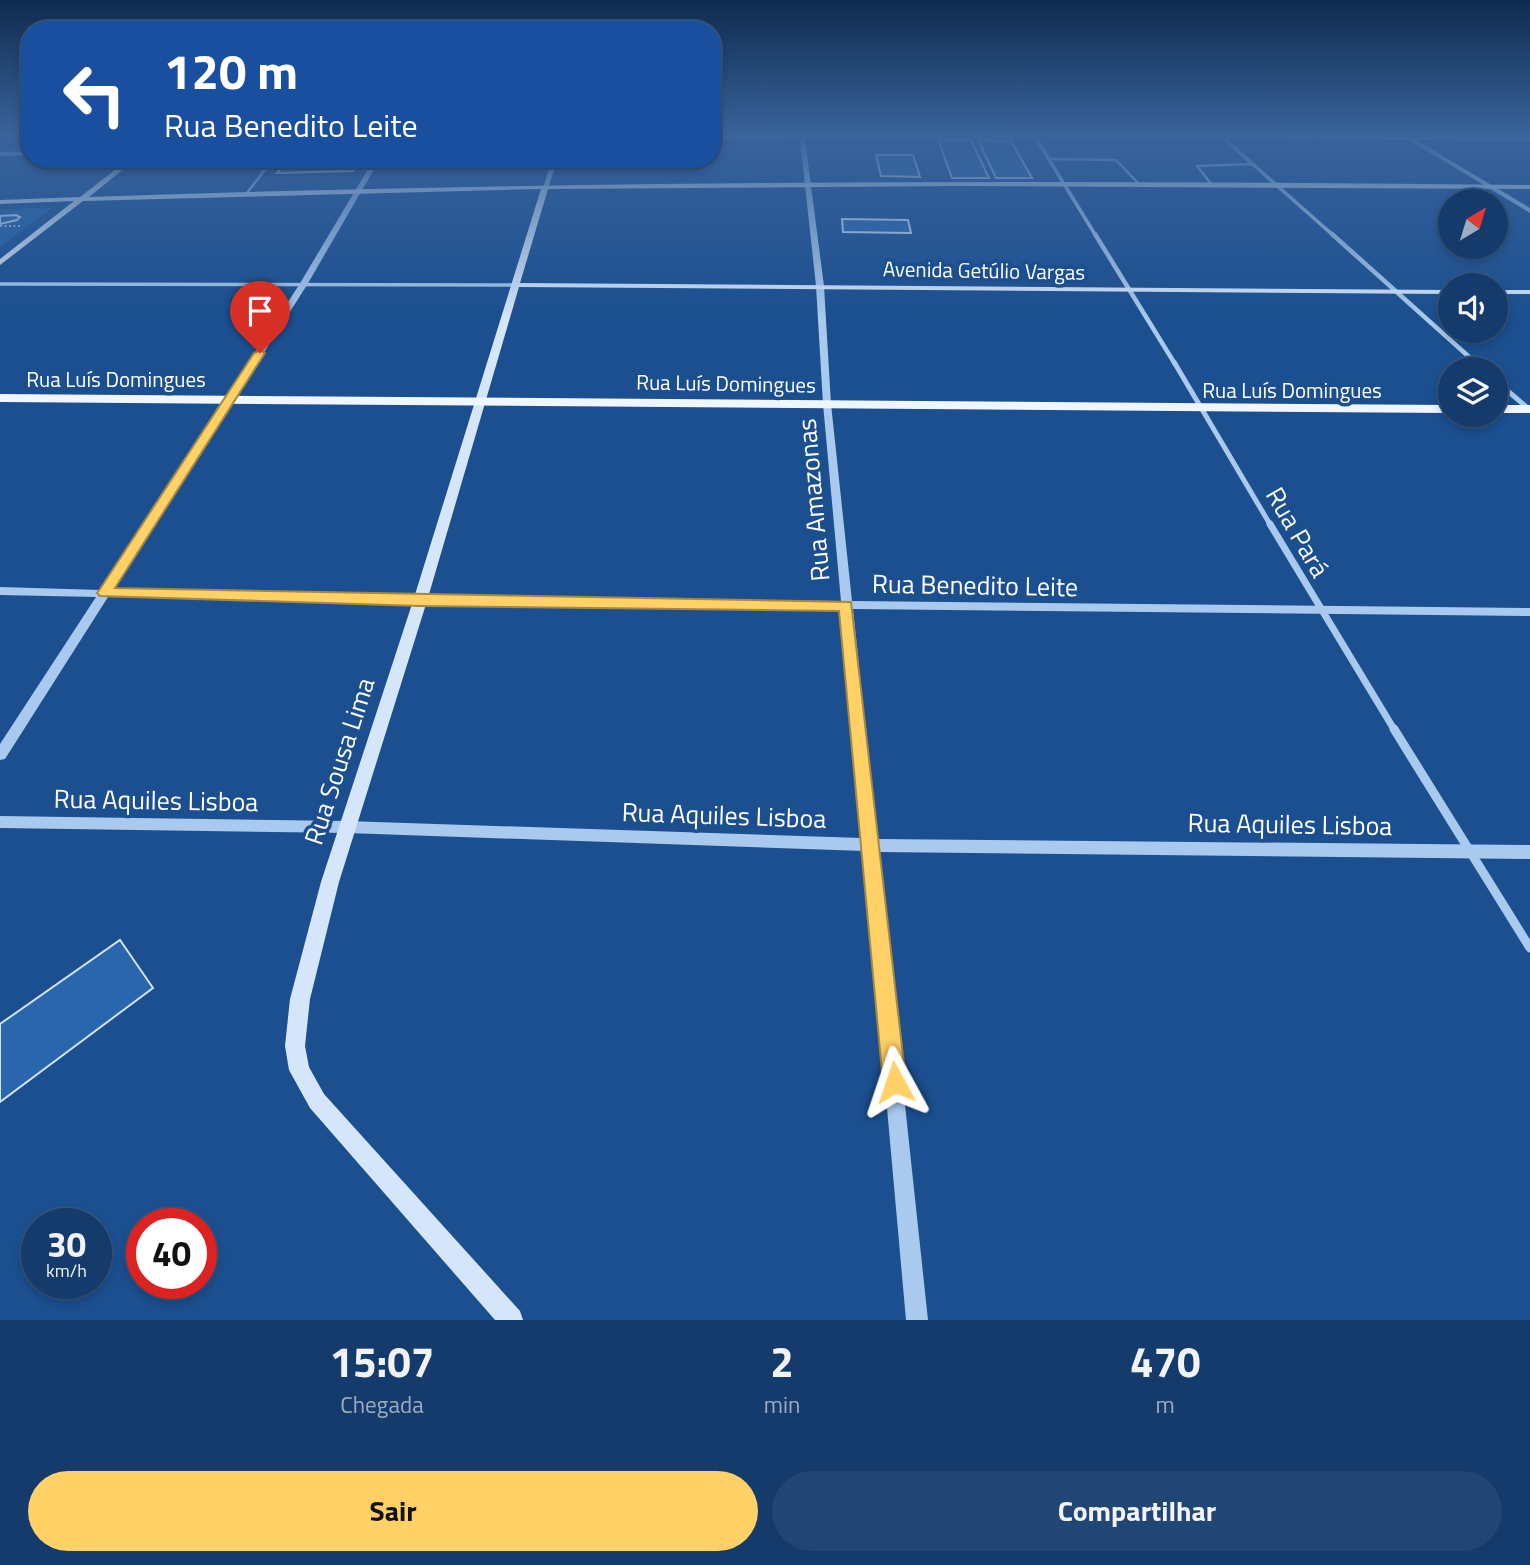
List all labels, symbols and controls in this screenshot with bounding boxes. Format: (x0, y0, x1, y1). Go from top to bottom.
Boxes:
text: 120 m (164, 33, 298, 108)
icon: left (49, 49, 140, 140)
text: Rua Benedito Leite (164, 101, 418, 149)
north arrow (1438, 189, 1508, 259)
map controls (1438, 189, 1508, 427)
street label: Avenida Getúlio Vargas (883, 252, 1085, 288)
button: sound (1438, 273, 1508, 343)
pin (230, 281, 290, 353)
icon: arrive (241, 292, 279, 330)
button: layers (1438, 357, 1508, 427)
street label: Rua Luís Domingues (26, 363, 206, 395)
street label: Rua Luís Domingues (636, 365, 816, 401)
street label: Rua Luís Domingues (1202, 374, 1382, 406)
street label: Rua Amazonas (786, 417, 840, 583)
street label: Rua Pará (1256, 479, 1340, 585)
street label: Rua Benedito Leite (872, 564, 1078, 606)
street label: Rua Sousa Lima (294, 672, 384, 850)
street label: Rua Aquiles Lisboa (53, 779, 259, 821)
street label: Rua Aquiles Lisboa (621, 792, 827, 838)
street label: Rua Aquiles Lisboa (1187, 803, 1393, 845)
position arrow (858, 1045, 932, 1119)
speed limit sign: 40 (126, 1208, 217, 1299)
text: 30 (47, 1217, 86, 1271)
text: km/h (46, 1257, 87, 1284)
text: 15:07 (329, 1329, 434, 1393)
text: 2 (770, 1329, 794, 1393)
text: 470 (1130, 1329, 1200, 1393)
text: Chegada (340, 1387, 424, 1422)
text: min (764, 1387, 800, 1422)
text: m (1156, 1387, 1175, 1422)
button: Sair (28, 1471, 758, 1551)
button: Compartilhar (772, 1471, 1502, 1551)

